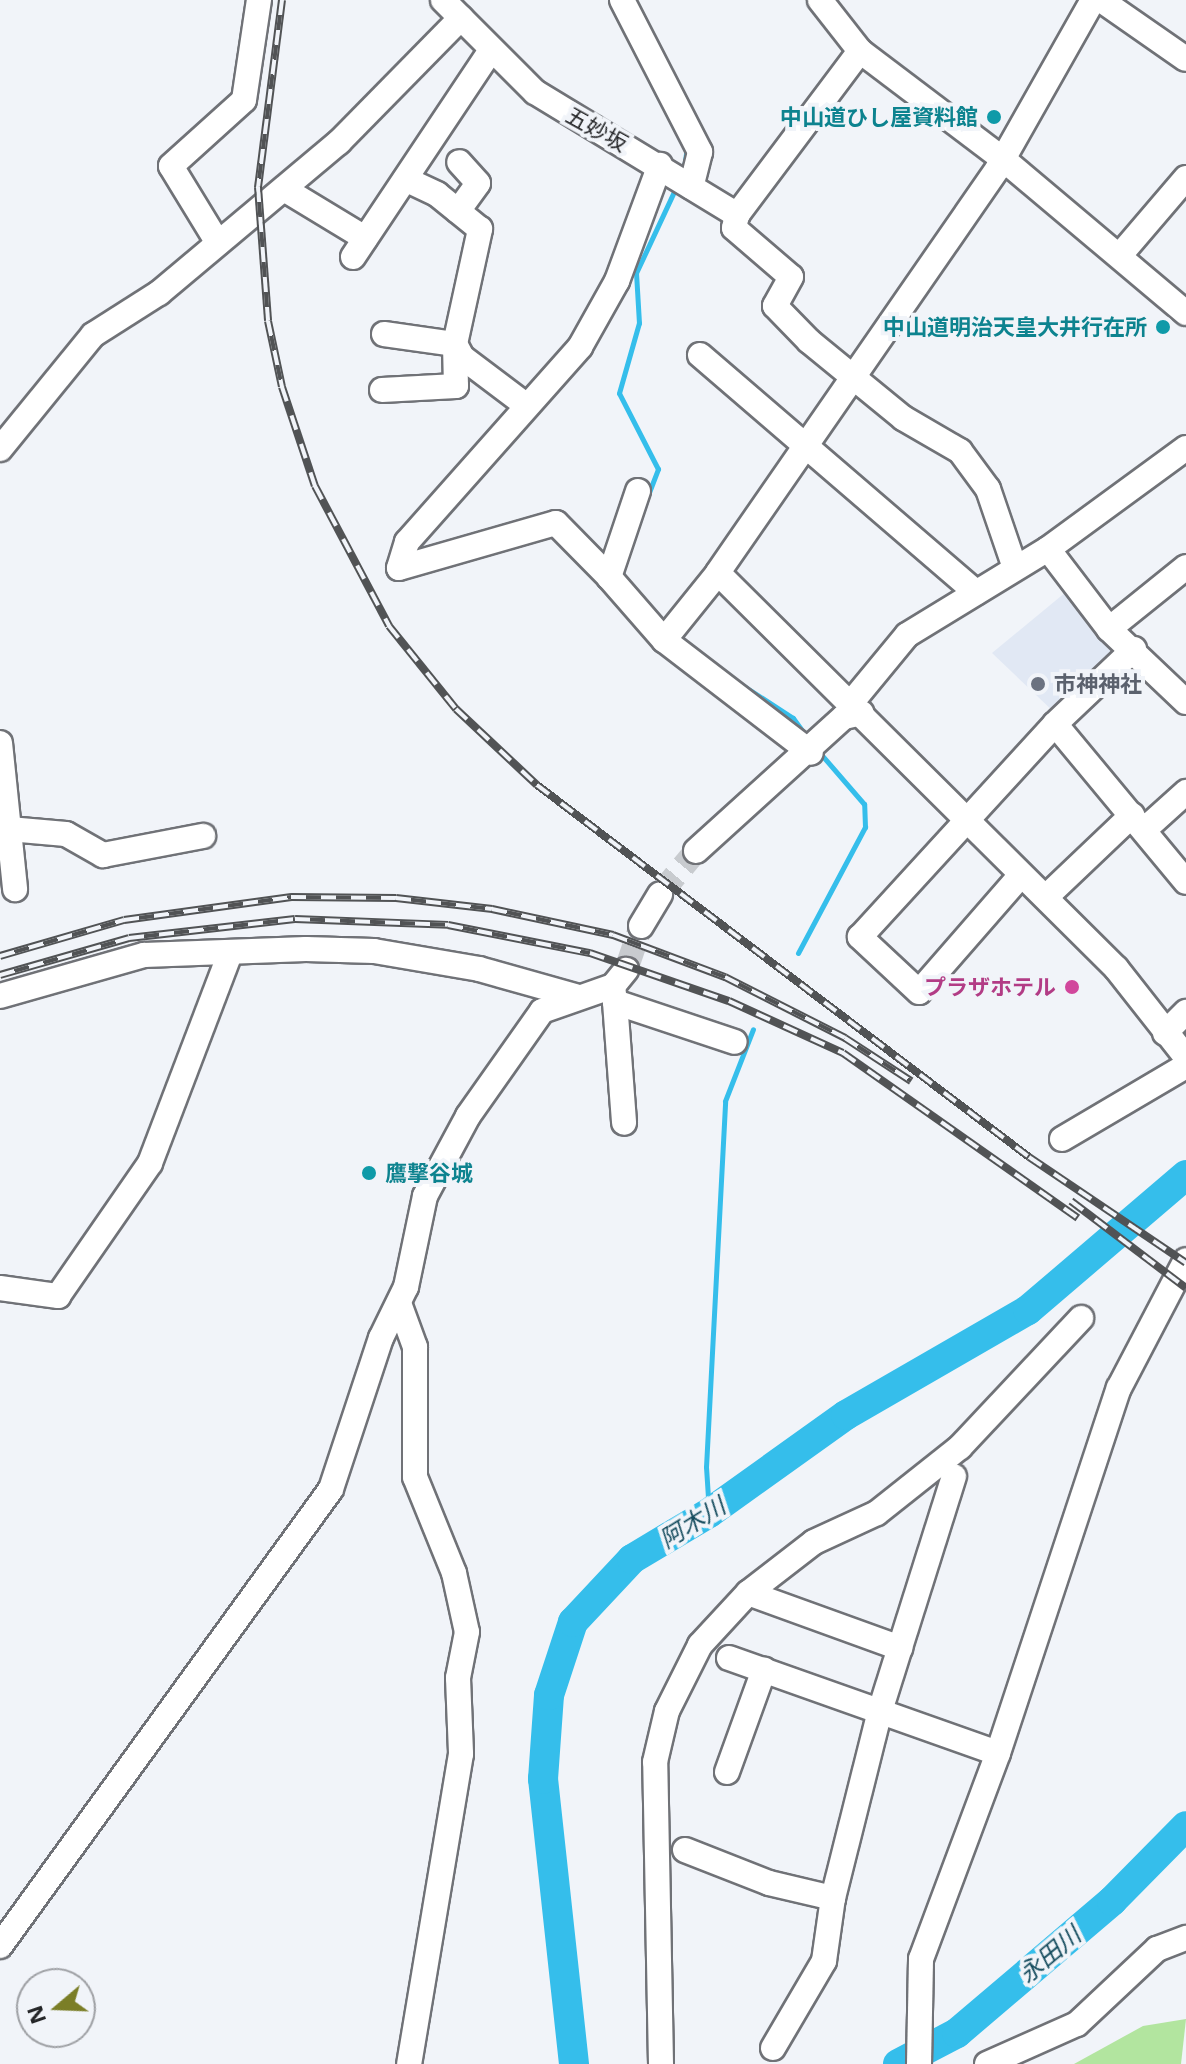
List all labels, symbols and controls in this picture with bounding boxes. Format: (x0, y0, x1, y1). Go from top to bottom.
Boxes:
street label: 五妙坂 (562, 101, 632, 157)
place label: 中山道ひし屋資料館 (780, 104, 978, 130)
marker: 中山道ひし屋資料館 (985, 108, 1003, 126)
place label: 中山道明治天皇大井行在所 (883, 314, 1147, 340)
marker: 中山道明治天皇大井行在所 (1154, 318, 1172, 336)
place label: 市神神社 (1054, 671, 1142, 697)
marker: 市神神社 (1029, 675, 1047, 693)
place label: プラザホテル (924, 974, 1056, 1000)
marker: プラザホテル (1063, 978, 1081, 996)
place label: 鷹撃谷城 (385, 1160, 473, 1186)
marker: 鷹撃谷城 (360, 1164, 378, 1182)
water label: 阿木川 (654, 1491, 730, 1553)
water label: 永田川 (1012, 1920, 1086, 1988)
north arrow (16, 1968, 96, 2048)
text: N (18, 2002, 52, 2029)

